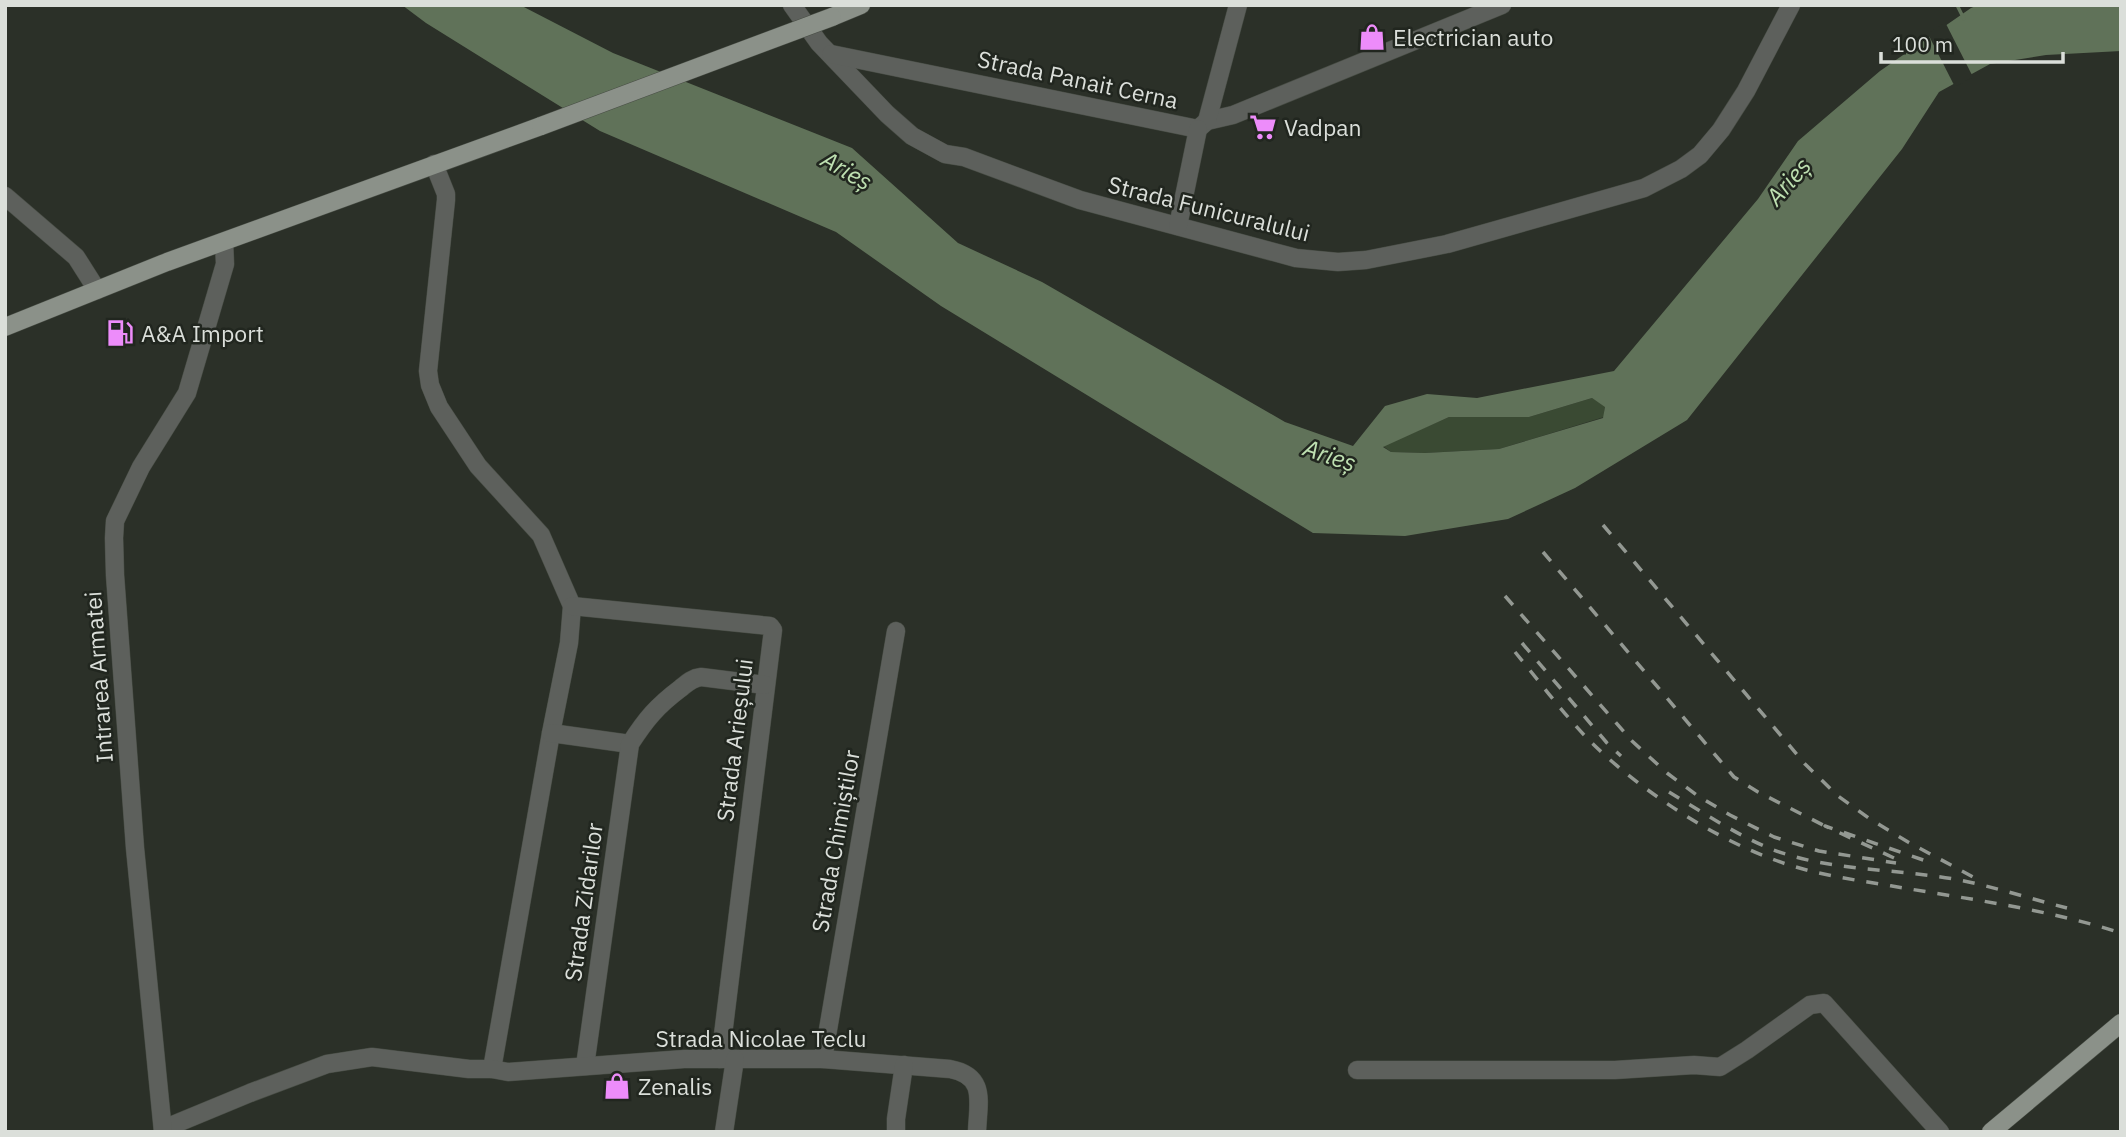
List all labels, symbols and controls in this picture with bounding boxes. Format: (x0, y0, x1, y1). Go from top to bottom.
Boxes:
scale bar (1881, 21, 2063, 65)
shop icon: Electrician auto (1357, 22, 1387, 52)
place label: Electrician auto (1393, 22, 1553, 52)
text: 100 m (1892, 30, 1953, 58)
street label: Strada Panait Cerna (975, 43, 1181, 115)
supermarket icon: Vadpan (1248, 112, 1278, 142)
place label: Vadpan (1284, 112, 1362, 142)
water label: Arieș (815, 142, 878, 197)
water label: Arieș (1758, 150, 1818, 212)
street label: Strada Funicuralului (1105, 168, 1313, 248)
fuel station icon: A&A Import (105, 318, 135, 348)
place label: A&A Import (141, 318, 264, 348)
water label: Arieș (1299, 431, 1361, 479)
street label: Intrarea Armatei (77, 590, 119, 764)
street label: Strada Arieșului (709, 657, 759, 823)
street label: Strada Chimiștilor (804, 747, 866, 934)
street label: Strada Zidarilor (557, 820, 609, 983)
street label: Strada Nicolae Teclu (655, 1023, 867, 1053)
shop icon: Zenalis (602, 1071, 632, 1101)
place label: Zenalis (638, 1071, 712, 1101)

